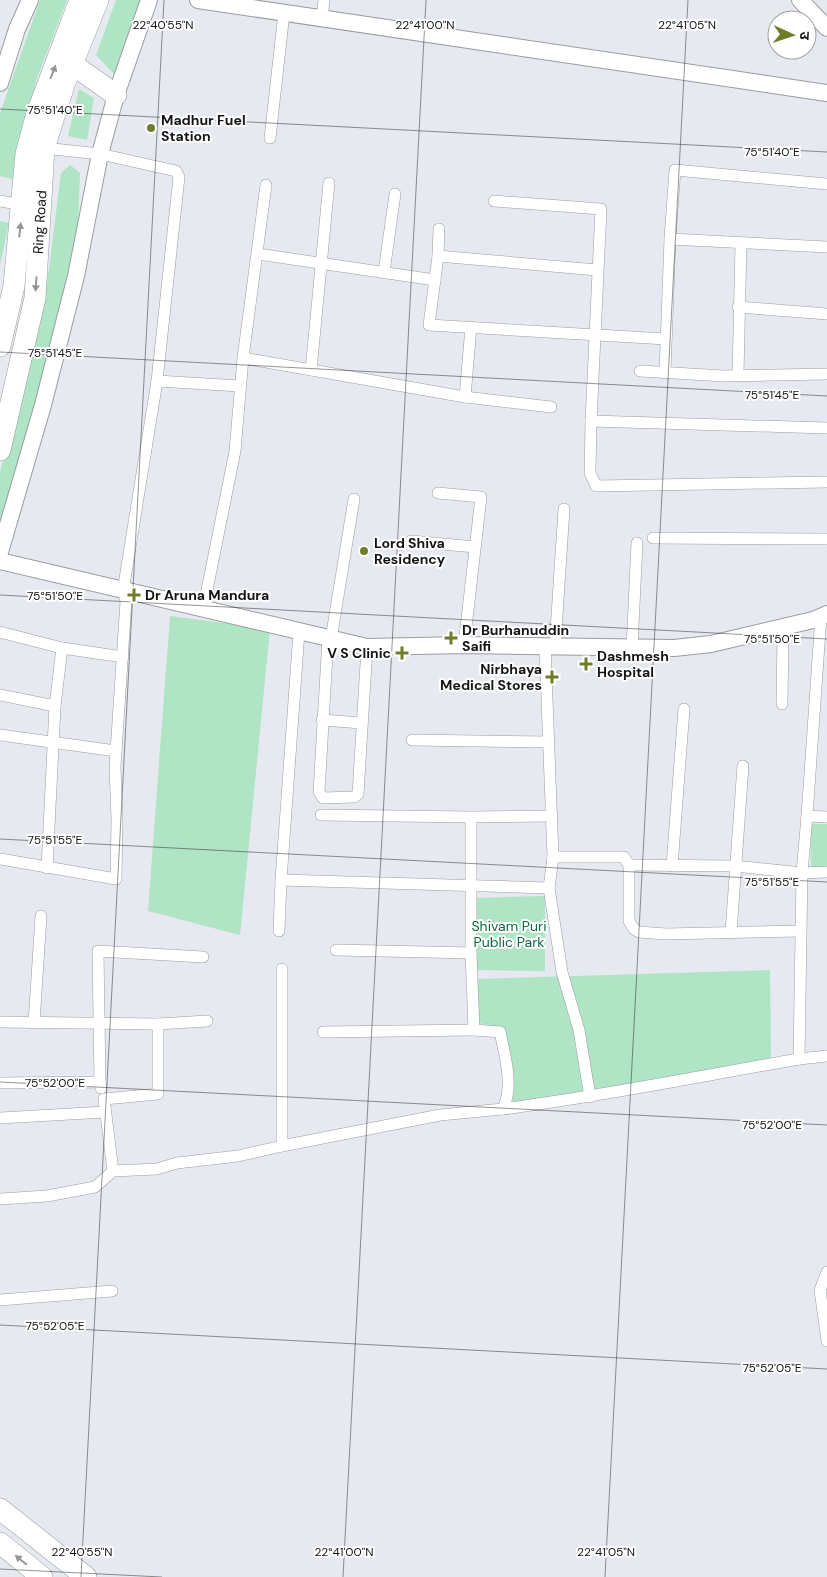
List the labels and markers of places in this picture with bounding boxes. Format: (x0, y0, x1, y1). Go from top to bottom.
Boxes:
place label: Madhur Fuel Station (161, 111, 246, 145)
marker: Madhur Fuel Station (145, 122, 157, 134)
place label: Lord Shiva Residency (374, 534, 446, 568)
marker: Lord Shiva Residency (358, 545, 370, 557)
place label: Dr Aruna Mandura (145, 586, 269, 604)
marker: Dr Aruna Mandura (127, 588, 141, 602)
place label: Dr Burhanuddin Saifi (462, 621, 569, 655)
marker: Dr Burhanuddin Saifi (444, 631, 458, 645)
place label: V S Clinic (327, 644, 391, 662)
marker: V S Clinic (395, 646, 409, 660)
place label: Dashmesh Hospital (597, 647, 669, 681)
marker: Dashmesh Hospital (579, 657, 593, 671)
place label: Nirbhaya Medical Stores (440, 660, 542, 694)
marker: Nirbhaya Medical Stores (546, 671, 558, 683)

